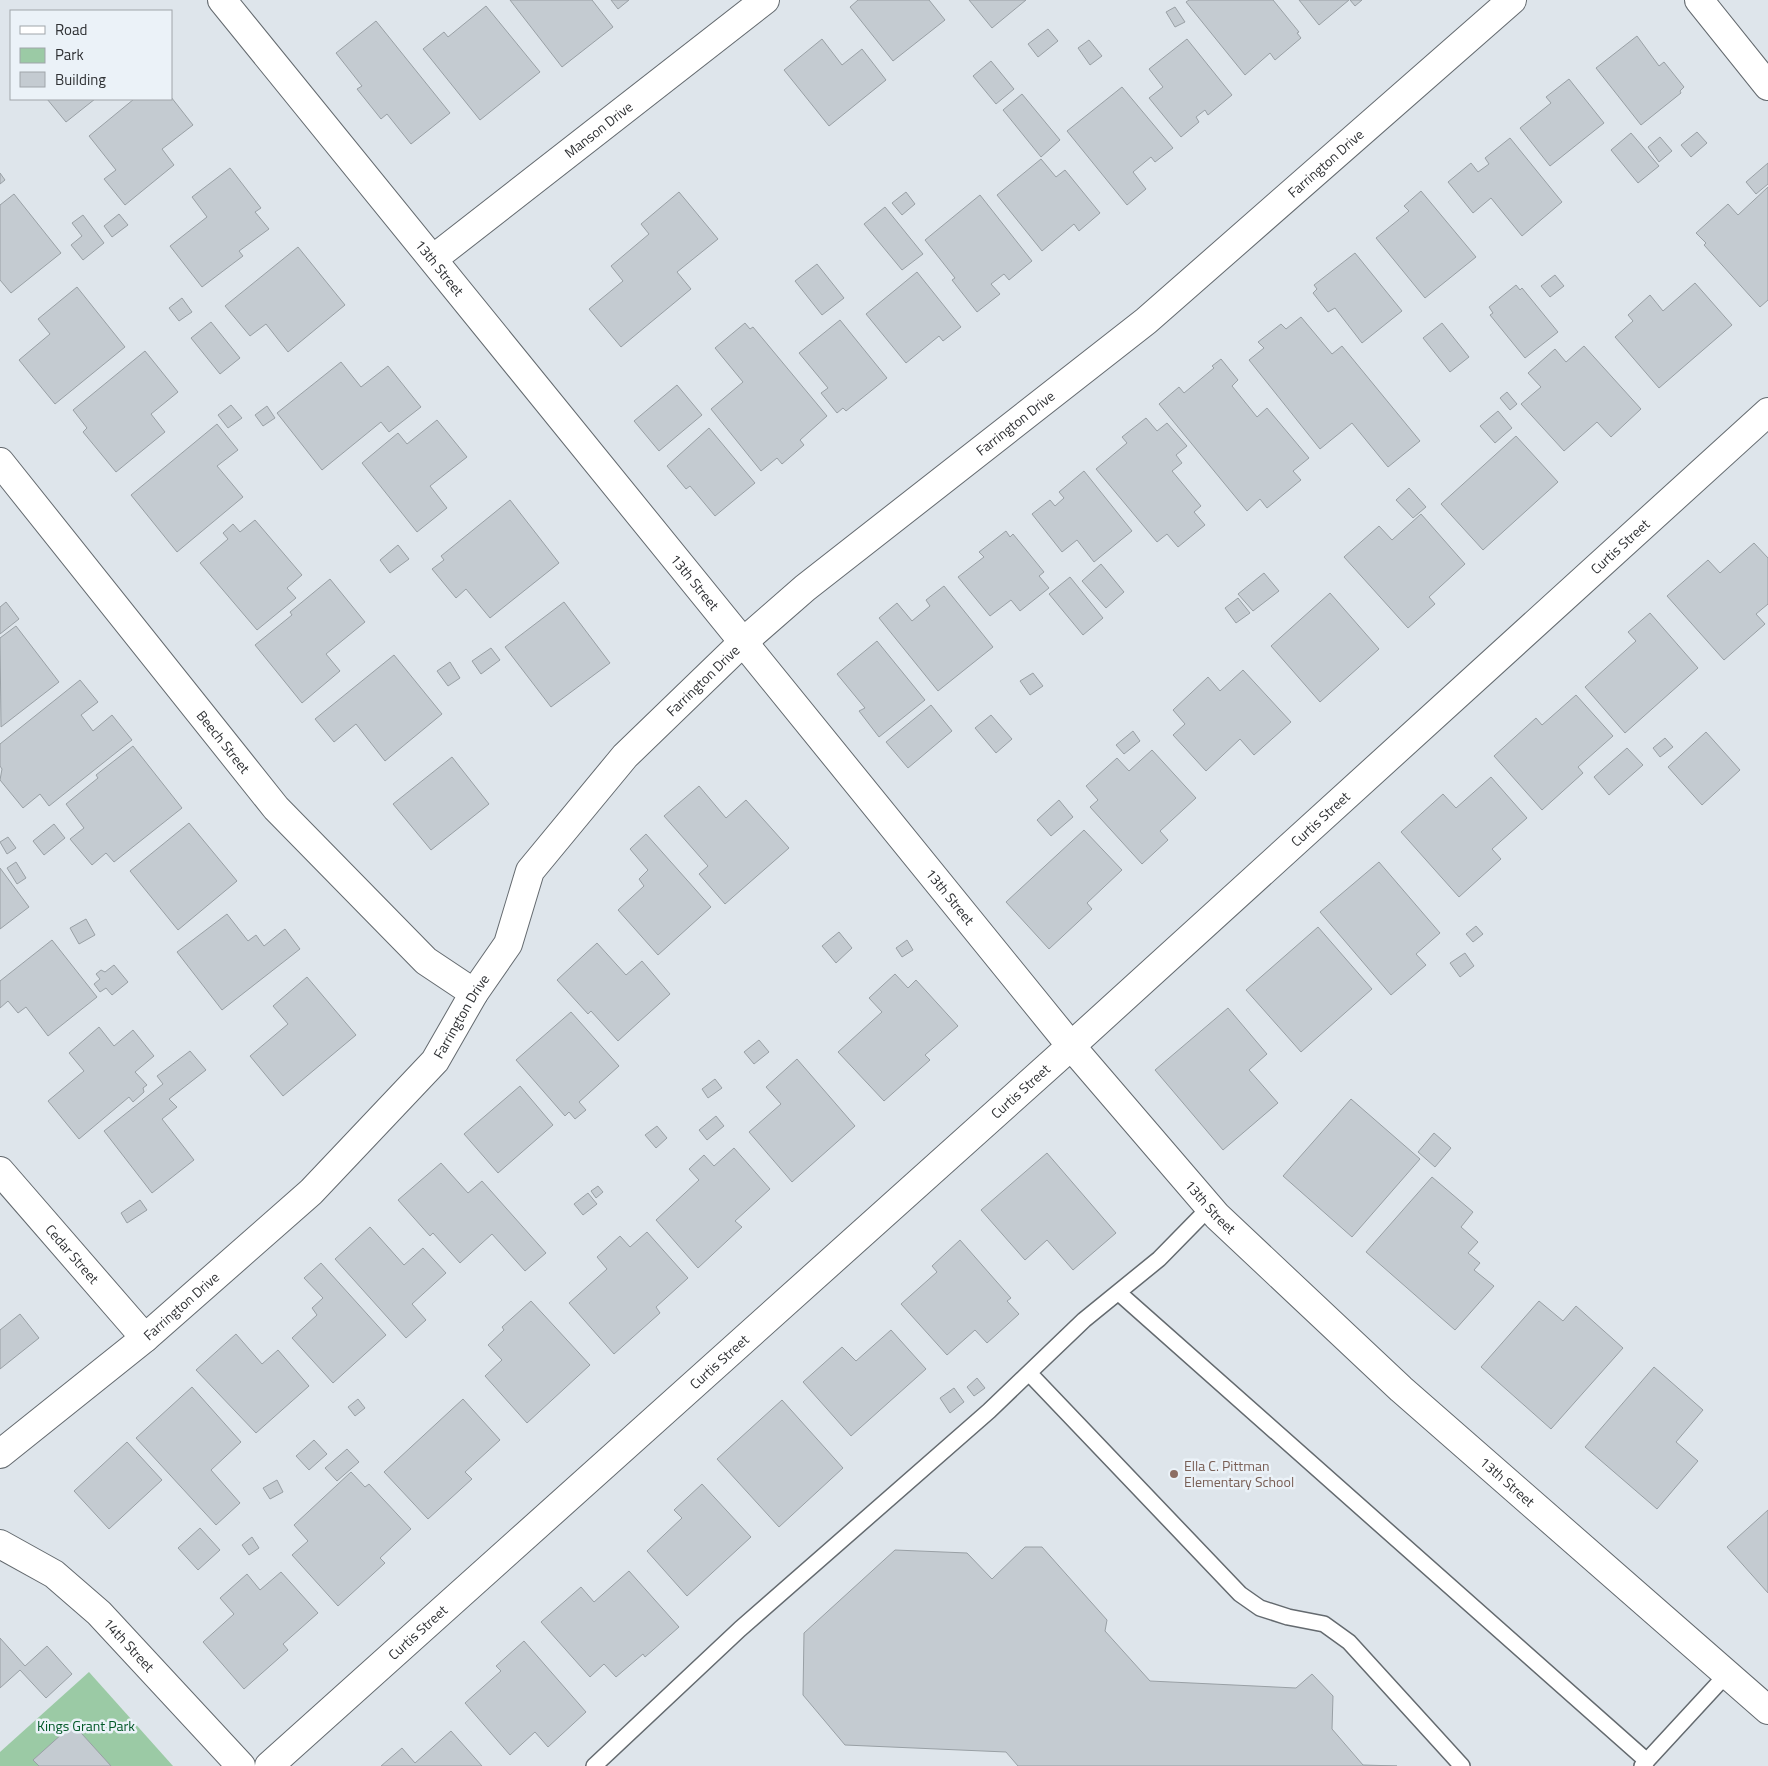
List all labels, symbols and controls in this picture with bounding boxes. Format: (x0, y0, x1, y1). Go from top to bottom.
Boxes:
legend (10, 10, 172, 100)
text: Road (55, 18, 87, 41)
text: Park (55, 43, 84, 66)
text: Building (55, 68, 106, 91)
street label: Manson Drive (560, 96, 637, 163)
street label: Farrington Drive (1283, 124, 1368, 202)
street label: 13th Street (410, 235, 469, 300)
street label: Farrington Drive (971, 385, 1059, 460)
street label: Curtis Street (1585, 514, 1654, 579)
street label: 13th Street (666, 549, 724, 615)
street label: Farrington Drive (661, 640, 744, 721)
street label: Beech Street (192, 705, 255, 778)
street label: Curtis Street (1286, 786, 1354, 851)
street label: 13th Street (921, 864, 980, 929)
street label: Farrington Drive (428, 969, 494, 1062)
street label: Curtis Street (986, 1058, 1055, 1123)
street label: 13th Street (1180, 1175, 1241, 1239)
street label: Cedar Street (41, 1219, 104, 1288)
street label: Farrington Drive (138, 1266, 224, 1345)
street label: Curtis Street (684, 1329, 753, 1394)
street label: 13th Street (1475, 1451, 1540, 1512)
place label: Ella C. Pittman Elementary School (1184, 1455, 1294, 1492)
marker: Ella C. Pittman Elementary School (1168, 1468, 1180, 1480)
street label: Curtis Street (383, 1600, 452, 1664)
street label: 14th Street (98, 1613, 160, 1677)
park label: Kings Grant Park (37, 1715, 135, 1736)

